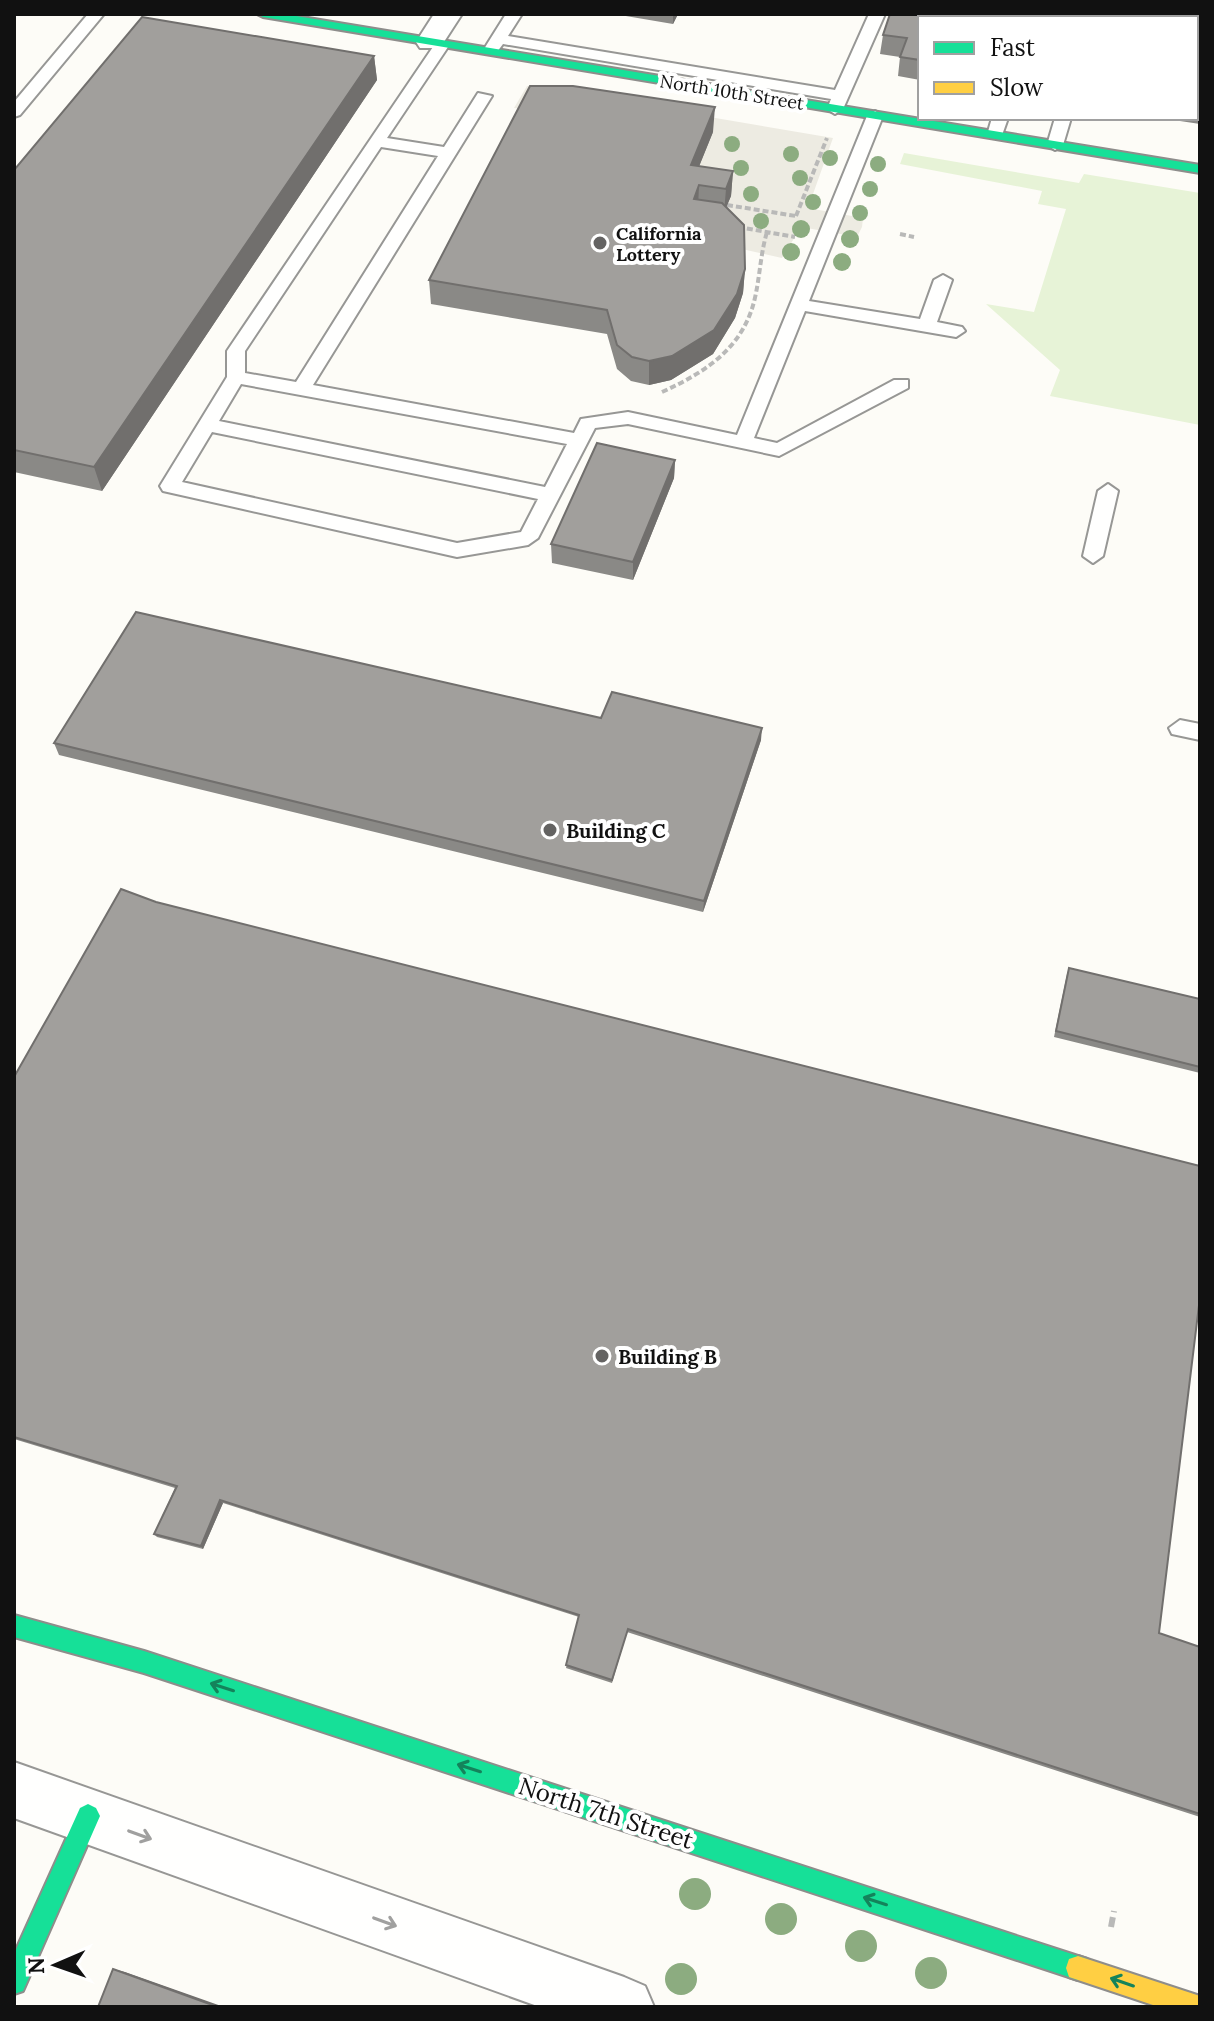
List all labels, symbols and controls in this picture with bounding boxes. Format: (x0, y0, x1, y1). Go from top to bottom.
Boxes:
legend (918, 16, 1198, 120)
text: Fast (990, 32, 1036, 63)
street label: North 10th Street (658, 69, 806, 115)
text: Slow (990, 72, 1044, 103)
place label: California Lottery (616, 222, 702, 266)
marker: California Lottery (591, 234, 609, 252)
place label: Building C (566, 818, 666, 843)
marker: Building C (541, 821, 559, 839)
place label: Building B (618, 1344, 717, 1369)
marker: Building B (593, 1347, 611, 1365)
one-way arrow (209, 1678, 234, 1693)
one-way arrow (456, 1759, 481, 1774)
street label: North 7th Street (515, 1770, 698, 1856)
one-way arrow (127, 1828, 152, 1843)
one-way arrow (863, 1893, 889, 1908)
one-way arrow (372, 1916, 397, 1930)
north arrow (16, 1925, 96, 2005)
text: N (22, 1957, 50, 1975)
one-way arrow (1110, 1974, 1135, 1989)

